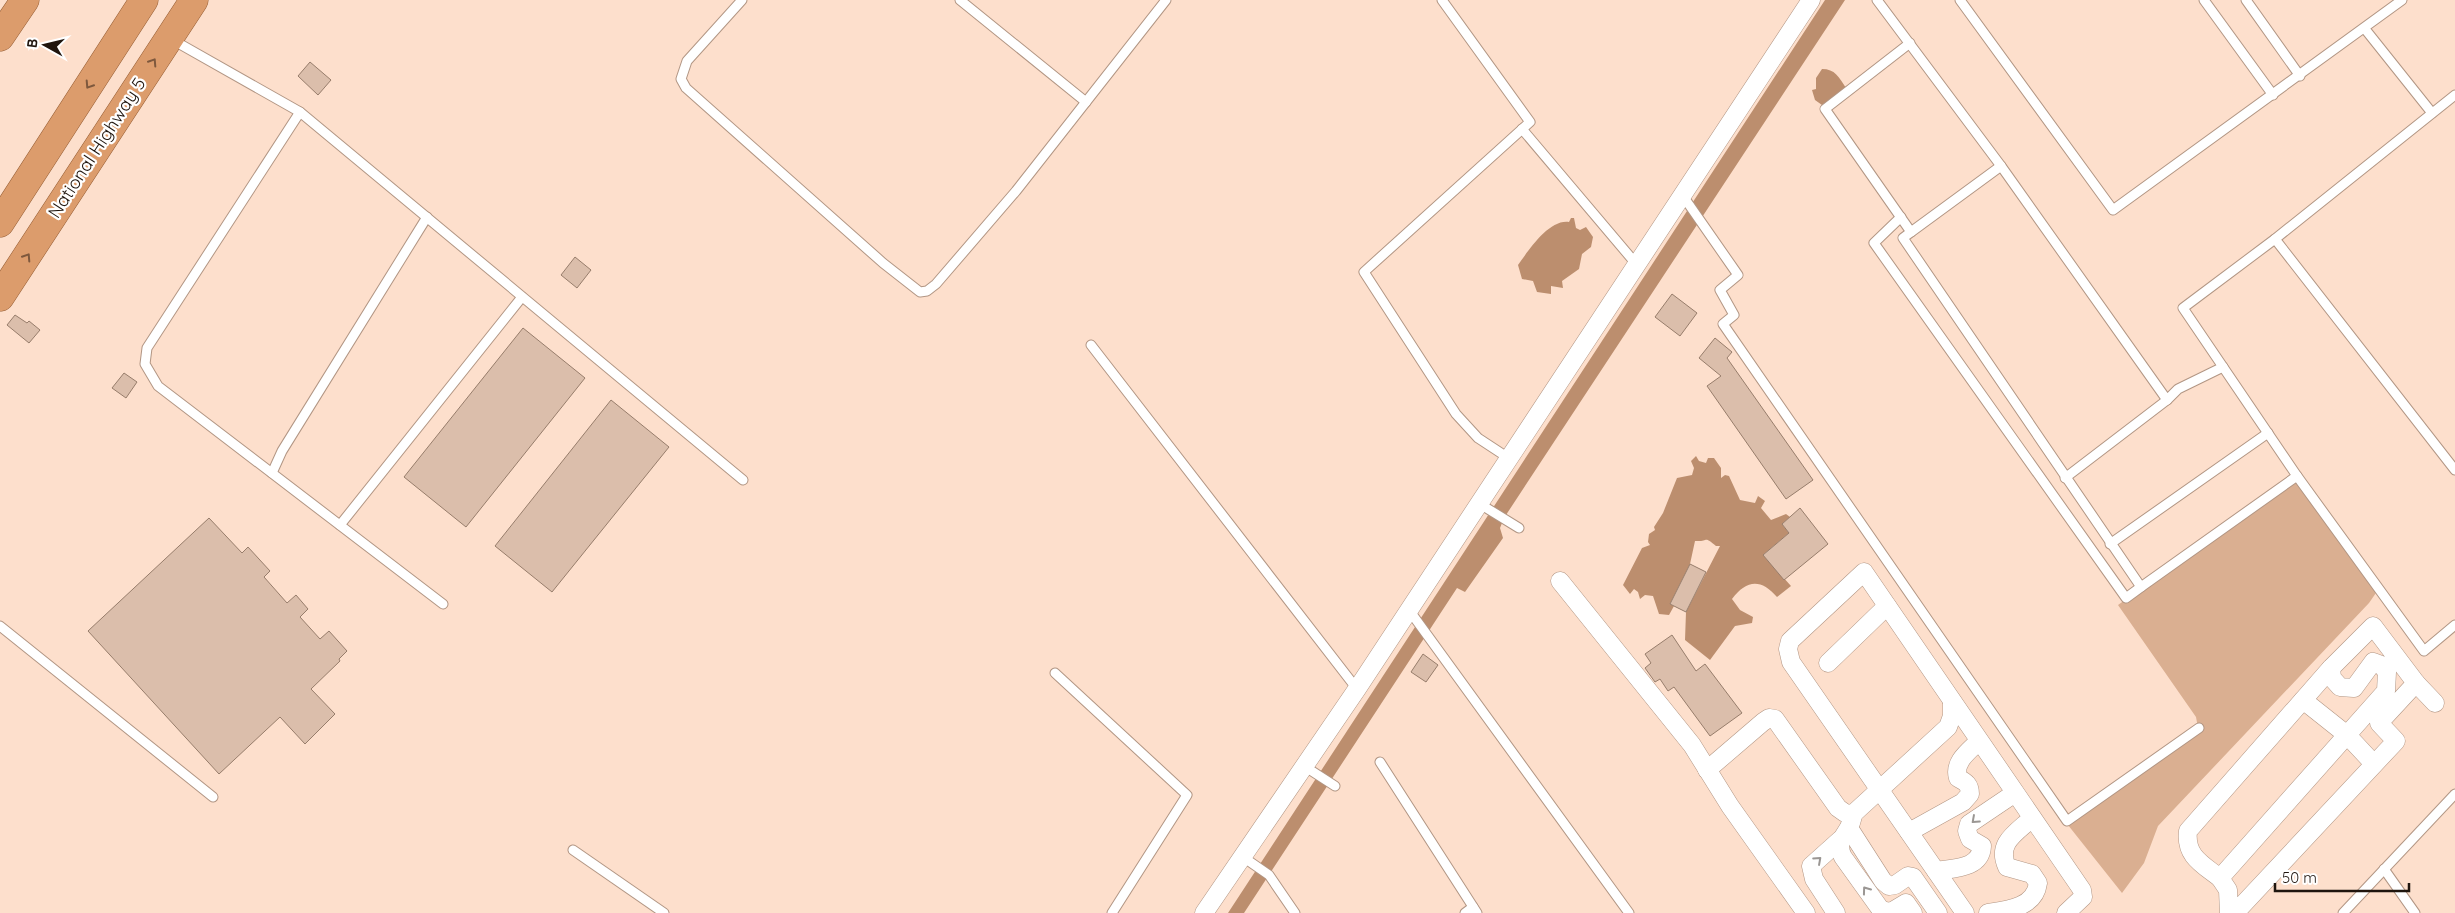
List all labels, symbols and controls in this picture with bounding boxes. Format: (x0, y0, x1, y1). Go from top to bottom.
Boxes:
north arrow (20, 20, 70, 70)
text: B (23, 37, 42, 49)
one-way arrow (147, 58, 156, 67)
street label: National Highway 5 (43, 73, 151, 222)
one-way arrow (86, 79, 95, 89)
one-way arrow (20, 253, 30, 262)
one-way arrow (1971, 814, 1980, 823)
one-way arrow (1813, 857, 1822, 866)
scale bar (2275, 860, 2409, 892)
text: 50 m (2282, 868, 2317, 887)
one-way arrow (1863, 886, 1872, 896)

